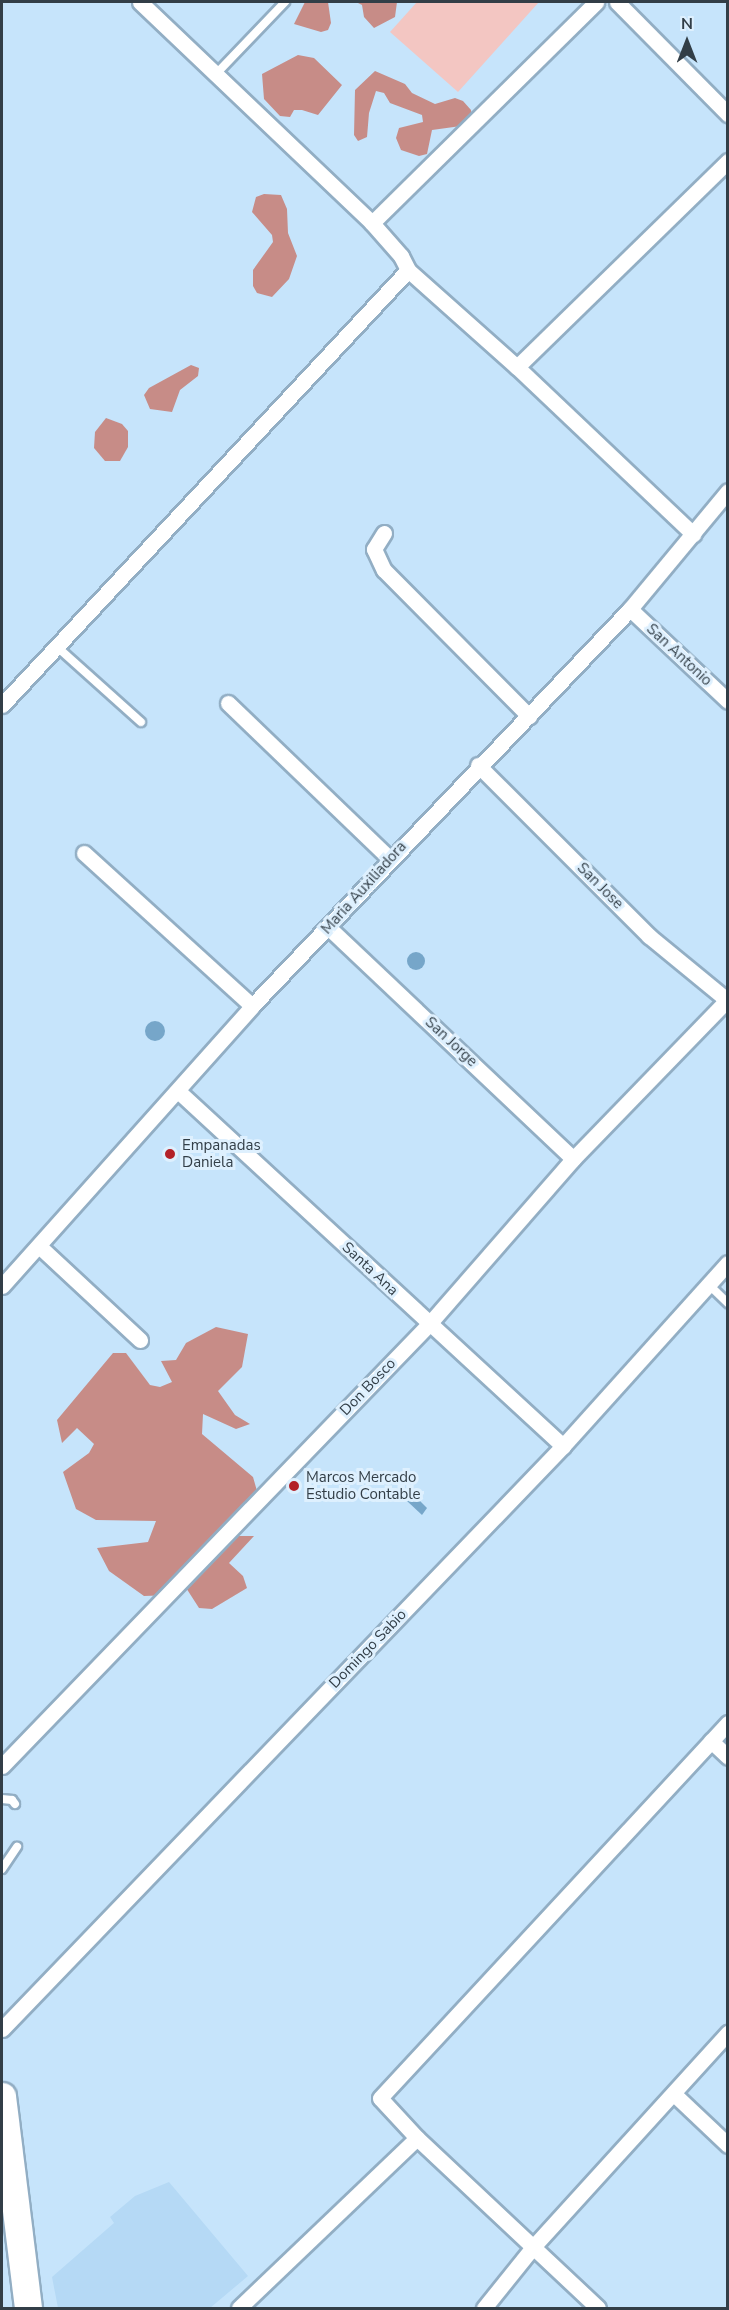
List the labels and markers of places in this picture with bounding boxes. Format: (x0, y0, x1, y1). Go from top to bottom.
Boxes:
place label: Empanadas Daniela (182, 1136, 261, 1171)
marker: Empanadas Daniela (163, 1147, 177, 1161)
place label: Marcos Mercado Estudio Contable (306, 1468, 421, 1503)
marker: Marcos Mercado Estudio Contable (287, 1479, 301, 1493)

